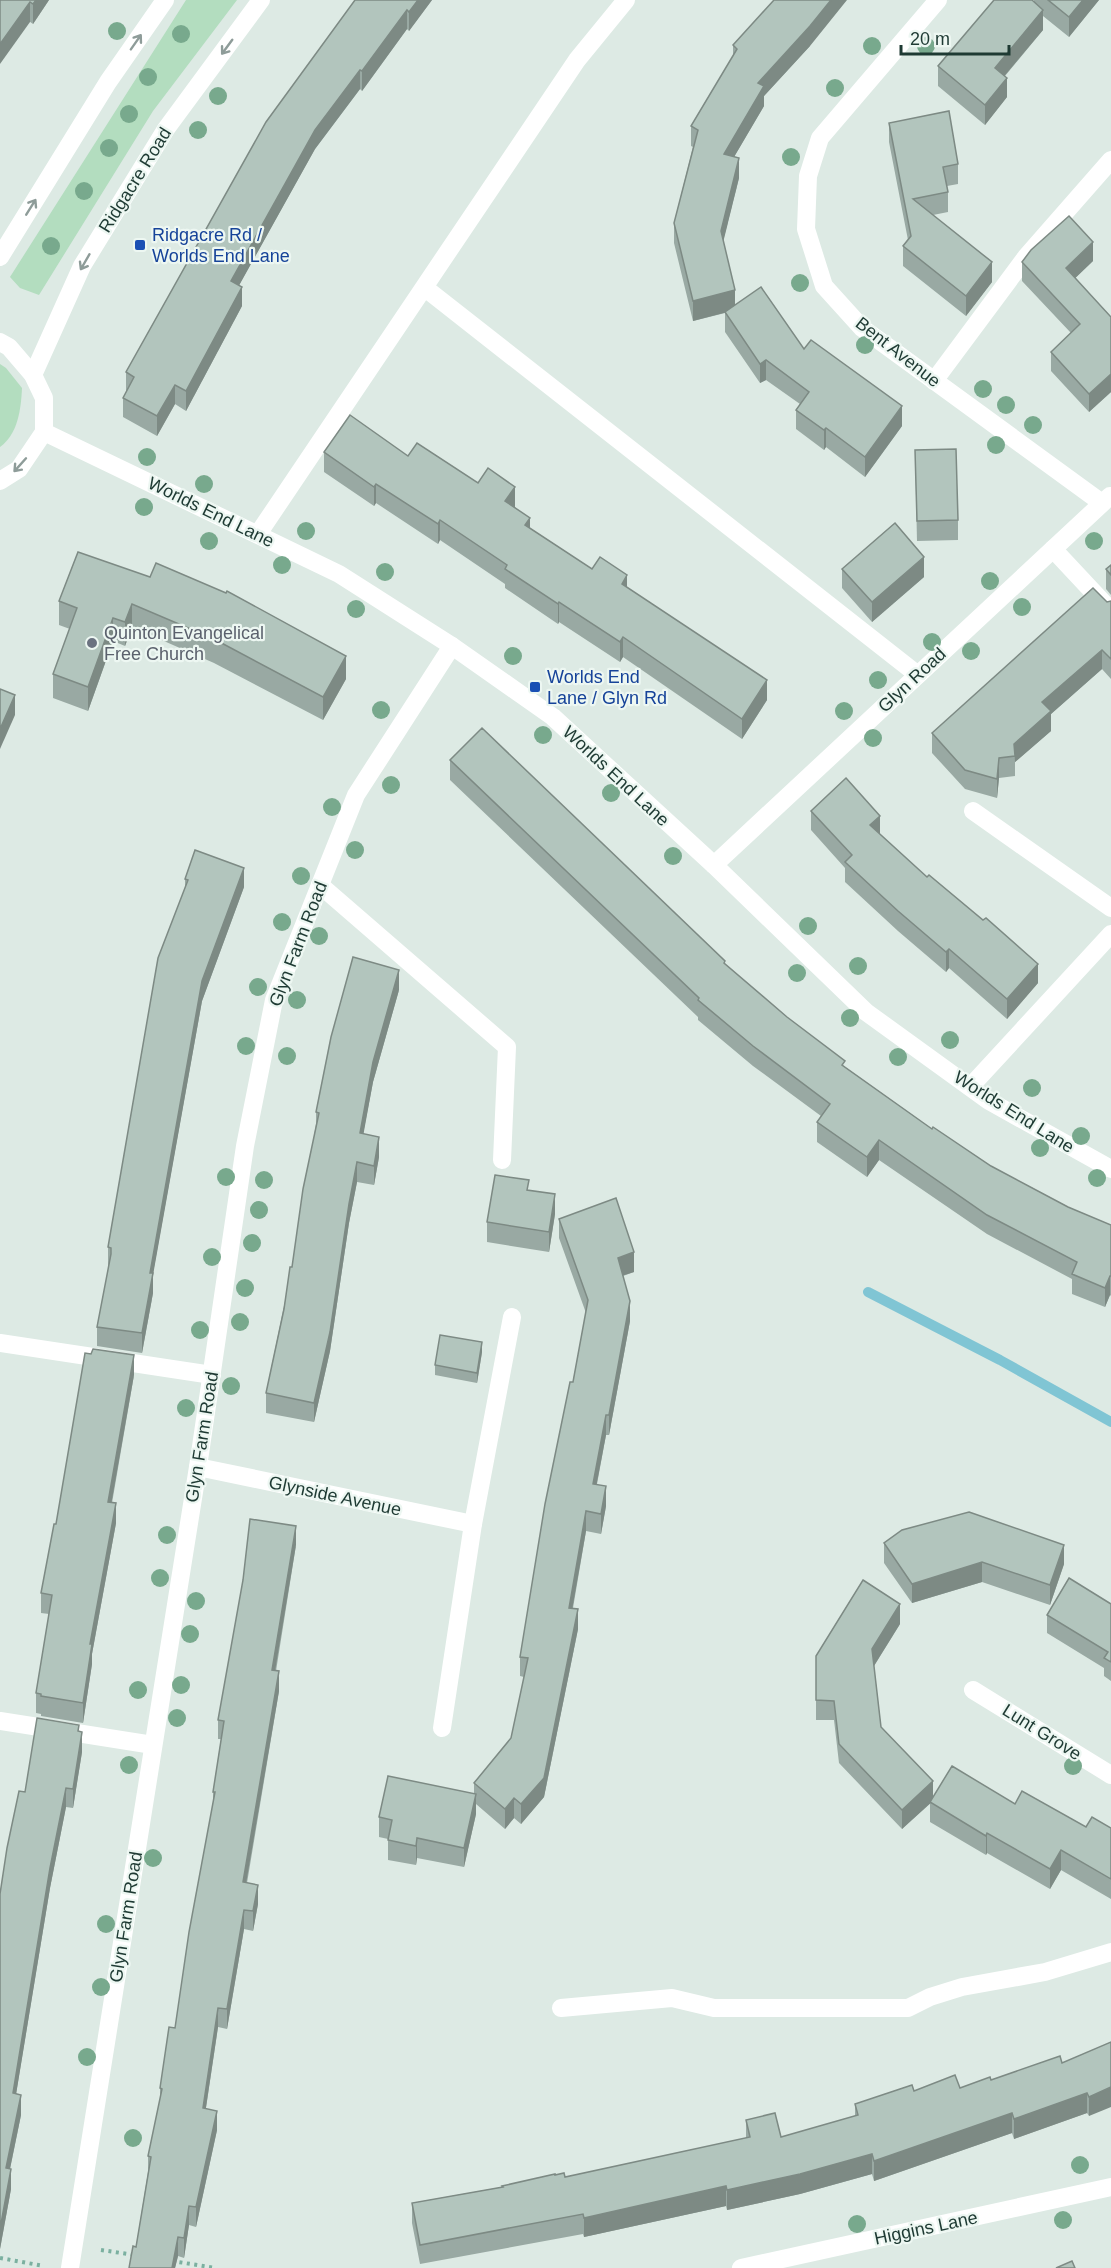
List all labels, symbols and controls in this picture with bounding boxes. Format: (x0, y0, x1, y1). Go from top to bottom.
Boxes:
scale bar (901, 18, 1009, 56)
text: 20 m (910, 29, 950, 49)
one-way arrow (130, 35, 142, 51)
one-way arrow (221, 39, 233, 55)
street label: Ridgacre Road (95, 124, 175, 236)
one-way arrow (25, 199, 37, 216)
place label: Ridgacre Rd / Worlds End Lane (152, 225, 290, 266)
marker: Ridgacre Rd / Worlds End Lane (133, 238, 147, 252)
one-way arrow (79, 253, 91, 270)
street label: Bent Avenue (852, 313, 944, 391)
one-way arrow (13, 458, 27, 473)
street label: Worlds End Lane (145, 473, 277, 551)
place label: Quinton Evangelical Free Church (104, 623, 264, 664)
marker: Quinton Evangelical Free Church (85, 636, 99, 650)
street label: Glyn Road (874, 644, 950, 716)
place label: Worlds End Lane / Glyn Rd (547, 667, 667, 708)
marker: Worlds End Lane / Glyn Rd (528, 680, 542, 694)
street label: Worlds End Lane (559, 722, 673, 830)
street label: Glyn Farm Road (265, 879, 331, 1009)
street label: Worlds End Lane (950, 1067, 1078, 1157)
street label: Glyn Farm Road (182, 1370, 222, 1504)
street label: Glynside Avenue (267, 1472, 403, 1520)
street label: Lunt Grove (999, 1700, 1085, 1764)
street label: Glyn Farm Road (106, 1850, 146, 1984)
street label: Higgins Lane (873, 2207, 979, 2249)

